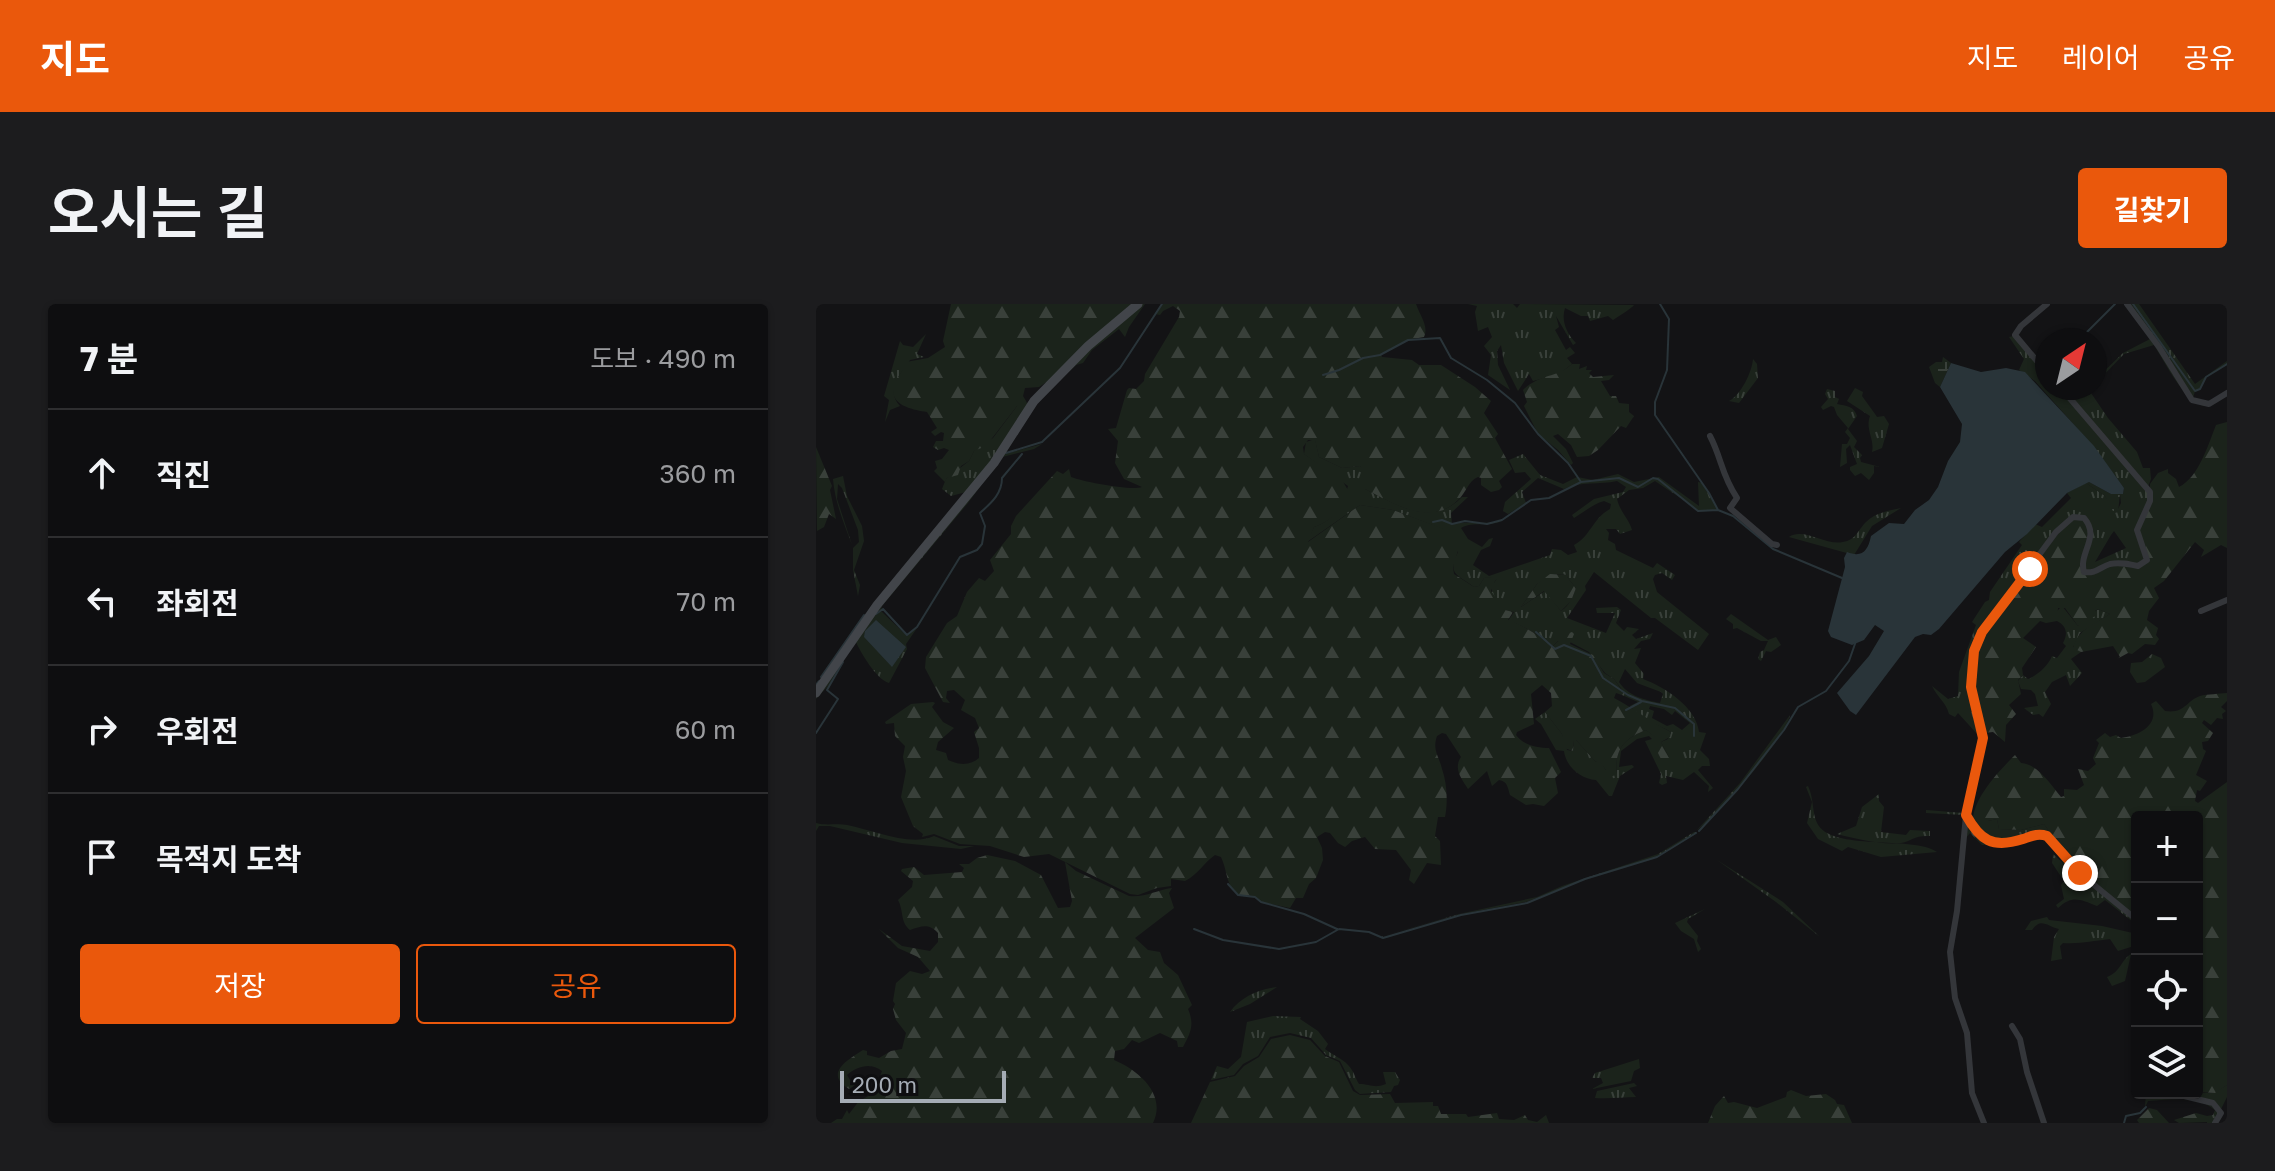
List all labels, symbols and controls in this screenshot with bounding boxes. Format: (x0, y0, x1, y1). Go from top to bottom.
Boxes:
text: 지도 (40, 36, 110, 81)
text: 지도 (1967, 41, 2018, 74)
text: 레이어 (2062, 41, 2139, 74)
text: 공유 (2183, 41, 2235, 74)
button: 길찾기 (2078, 168, 2227, 248)
text: 오시는 길 (48, 178, 268, 245)
north arrow (2035, 328, 2107, 400)
text: 7 분 (80, 338, 138, 378)
text: 도보 · 490 m (590, 343, 736, 374)
icon: ahead (80, 451, 124, 495)
text: 직진 (156, 457, 211, 493)
text: 360 m (659, 458, 736, 489)
route start (2012, 551, 2048, 587)
icon: left (80, 579, 124, 623)
text: 좌회전 (156, 585, 239, 621)
text: 70 m (677, 586, 736, 617)
icon: right (80, 707, 124, 751)
text: 우회전 (156, 713, 239, 749)
text: 60 m (675, 714, 736, 745)
map controls (2131, 811, 2203, 1099)
button: + (2131, 811, 2203, 883)
icon: arrive (80, 835, 124, 879)
text: 목적지 도착 (156, 841, 302, 877)
route end (2062, 855, 2098, 891)
button: − (2131, 883, 2203, 955)
button: 저장 (80, 944, 400, 1024)
button: 공유 (416, 944, 736, 1024)
button: locate (2131, 955, 2203, 1027)
button: layers (2131, 1027, 2203, 1099)
scale bar (840, 1067, 1006, 1103)
text: 200 m (852, 1071, 917, 1098)

